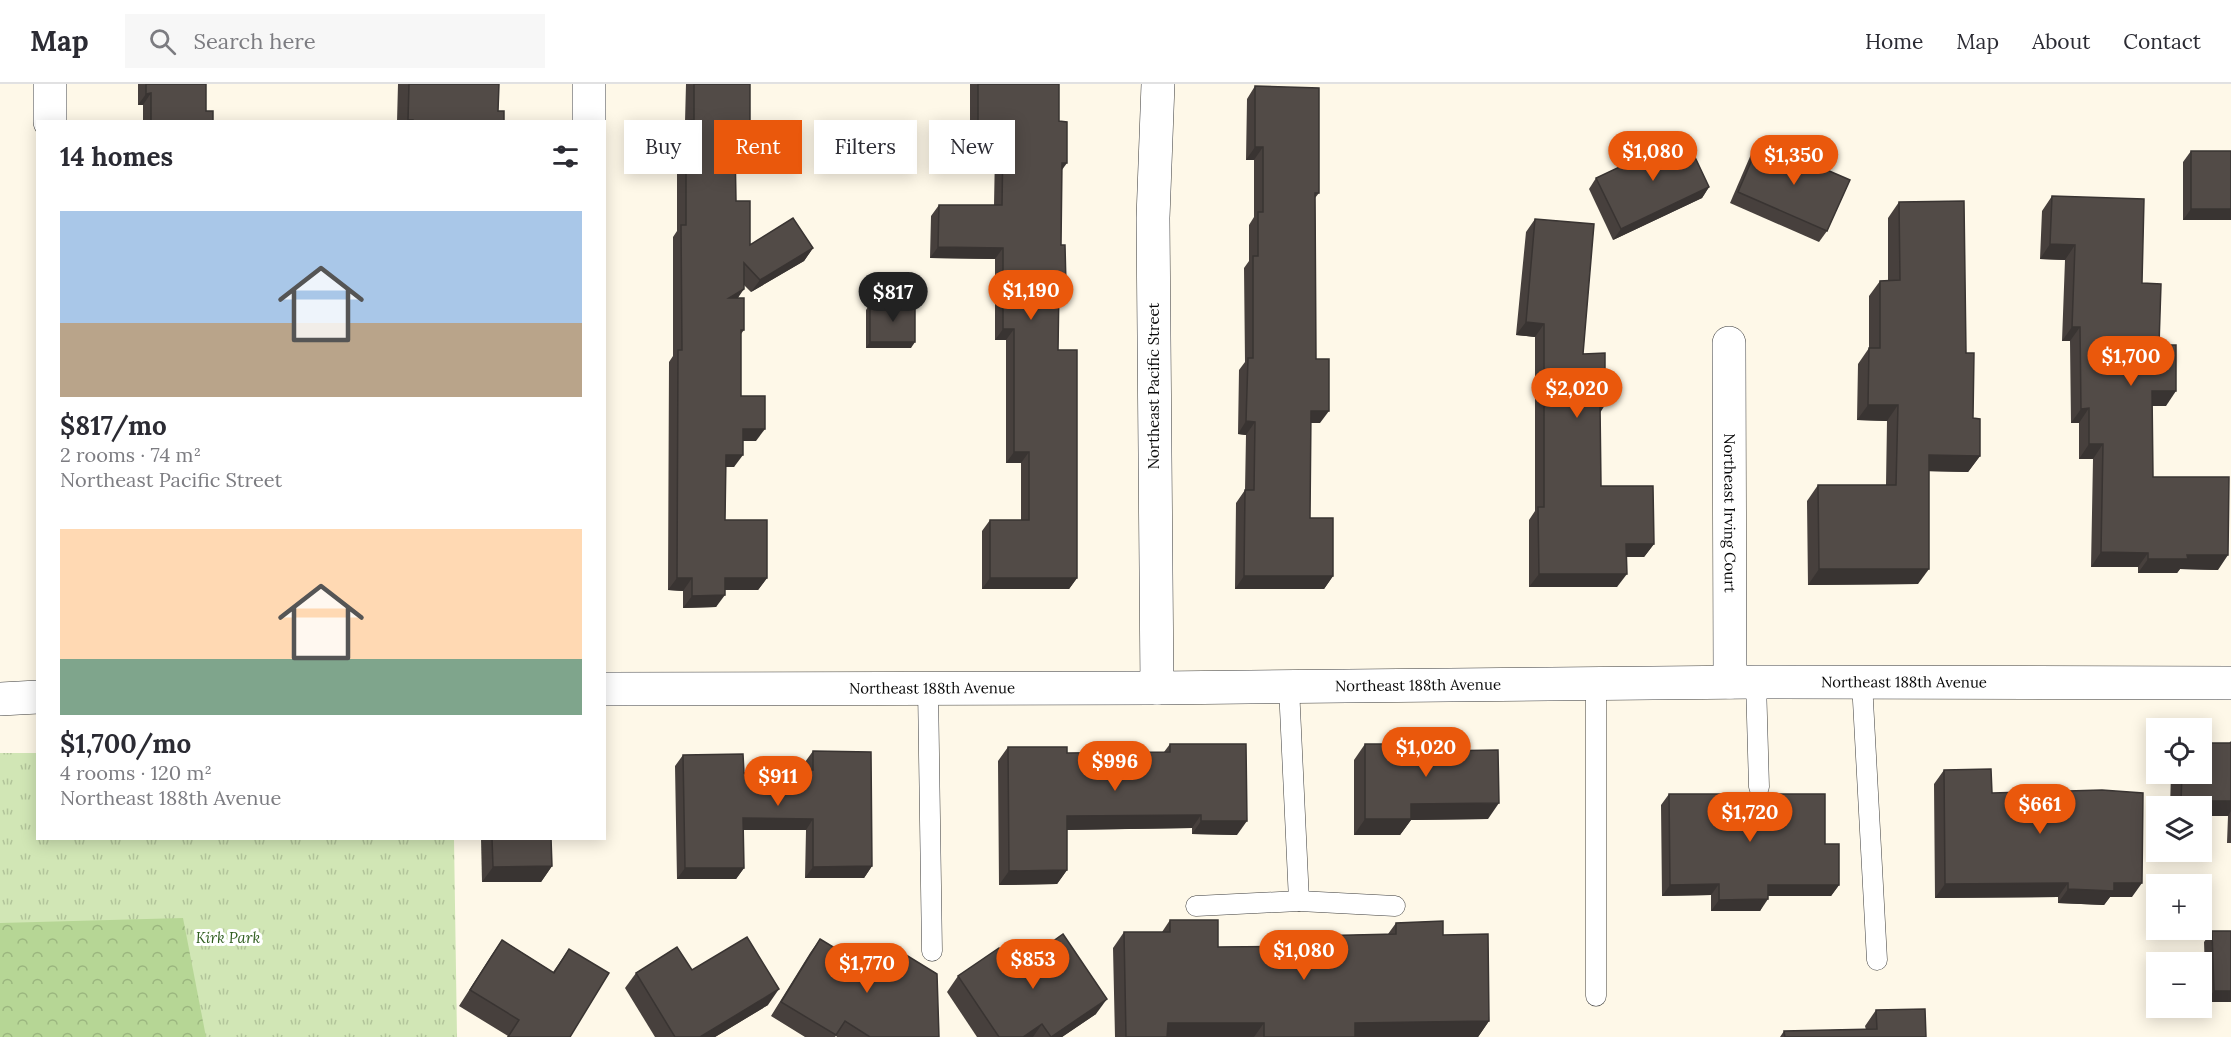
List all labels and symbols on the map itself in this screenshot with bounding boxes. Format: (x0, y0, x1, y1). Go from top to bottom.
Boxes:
pin: $1,080 (1604, 131, 1702, 182)
pin: $1,350 (1745, 135, 1843, 186)
pin: $1,190 (982, 270, 1080, 321)
pin: $817 (857, 272, 929, 323)
street label: Northeast Pacific Street (1144, 302, 1163, 469)
pin: $1,700 (2082, 336, 2180, 387)
pin: $2,020 (1528, 368, 1626, 419)
street label: Northeast Irving Court (1720, 433, 1740, 593)
street label: Northeast 188th Avenue (1821, 672, 1987, 691)
street label: Northeast 188th Avenue (1335, 675, 1501, 695)
street label: Northeast 188th Avenue (849, 678, 1015, 698)
pin: $1,020 (1377, 727, 1475, 778)
pin: $996 (1079, 741, 1151, 792)
pin: $911 (742, 756, 814, 807)
pin: $661 (2004, 784, 2076, 835)
pin: $1,720 (1701, 792, 1799, 843)
park label: Kirk Park (196, 928, 260, 947)
pin: $1,080 (1255, 930, 1353, 981)
pin: $853 (997, 939, 1069, 990)
pin: $1,770 (818, 943, 916, 994)

